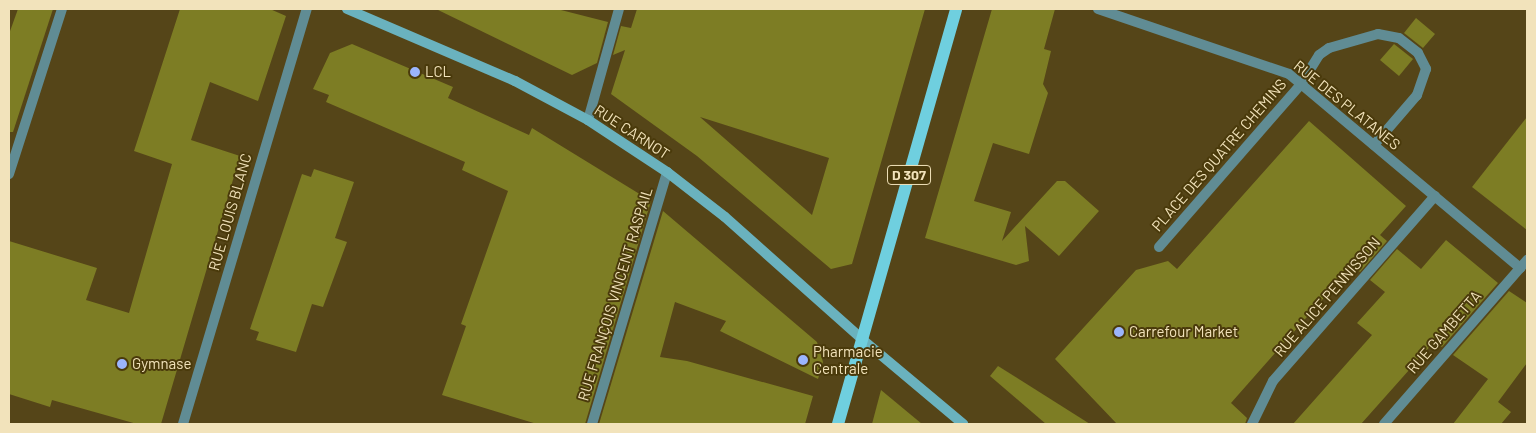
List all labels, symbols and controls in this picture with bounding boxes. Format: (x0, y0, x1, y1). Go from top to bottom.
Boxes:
street label: RUE DES PLATANES (1290, 57, 1404, 153)
place label: LCL (425, 63, 451, 81)
marker: LCL (409, 66, 421, 78)
street label: PLACE DES QUATRE CHEMINS (1148, 75, 1290, 235)
street label: RUE CARNOT (591, 101, 673, 163)
street label: RUE LOUIS BLANC (205, 151, 255, 273)
road number: D 307 (886, 164, 932, 186)
street label: RUE FRANÇOIS VINCENT RASPAIL (574, 185, 656, 403)
street label: RUE ALICE PENNISSON (1270, 234, 1384, 360)
street label: RUE GAMBETTA (1403, 287, 1485, 377)
place label: Carrefour Market (1129, 323, 1238, 341)
marker: Carrefour Market (1113, 326, 1125, 338)
place label: Pharmacie Centrale (813, 342, 883, 377)
marker: Pharmacie Centrale (797, 354, 809, 366)
place label: Gymnase (132, 355, 191, 373)
marker: Gymnase (116, 358, 128, 370)

